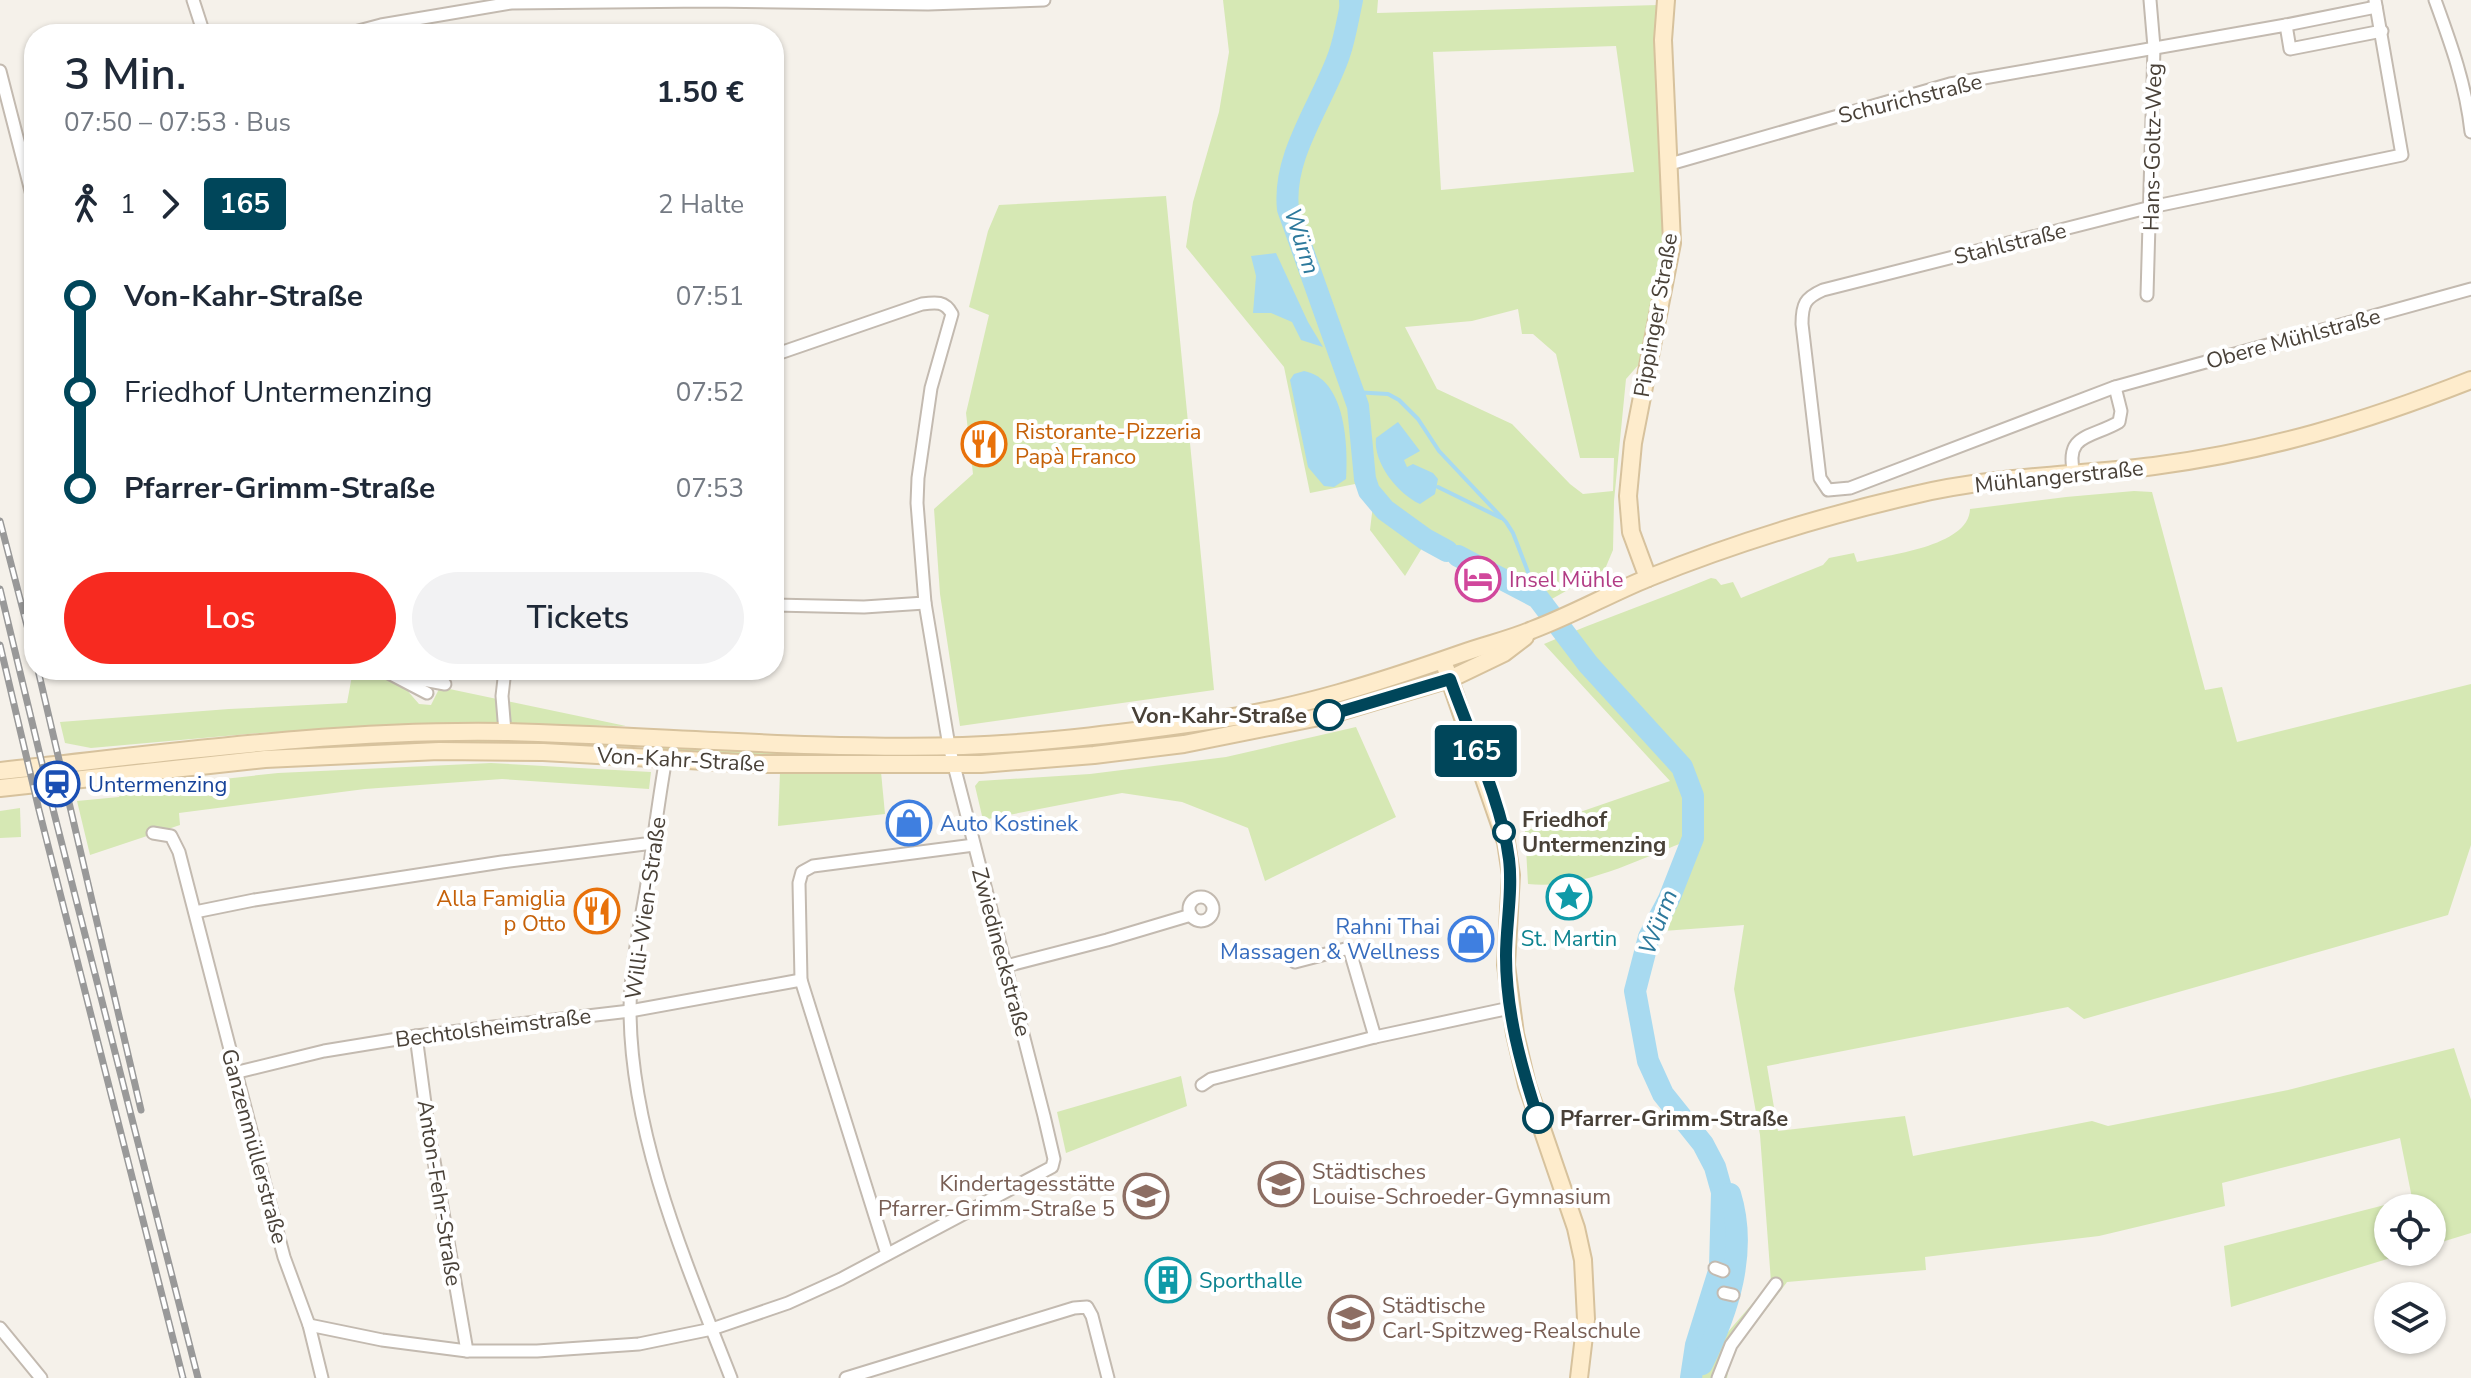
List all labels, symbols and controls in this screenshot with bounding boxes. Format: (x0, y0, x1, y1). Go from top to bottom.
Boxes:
text: 3 Min. (64, 45, 186, 105)
street label: Hans-Goltz-Weg (2137, 63, 2169, 231)
street label: Schurichstraße (1835, 67, 1985, 131)
text: 1.50 € (656, 72, 744, 113)
text: 07:50 – 07:53 · Bus (64, 105, 291, 140)
icon: walk (64, 182, 108, 226)
icon: forward (148, 182, 192, 226)
text: 165 (220, 185, 270, 223)
text: 1 (120, 187, 136, 222)
text: 2 Halte (658, 187, 744, 222)
water label: Würm (1276, 204, 1328, 278)
street label: Stahlstraße (1951, 216, 2069, 272)
street label: Pippinger Straße (1627, 231, 1685, 400)
text: Von-Kahr-Straße (124, 276, 363, 317)
text: 07:51 (676, 279, 744, 314)
street label: Obere Mühlstraße (2203, 301, 2384, 377)
text: Friedhof Untermenzing (124, 372, 433, 413)
text: 07:52 (676, 375, 744, 410)
place label: Ristorante-Pizzeria Papà Franco (1015, 417, 1201, 472)
restaurant icon: Ristorante-Pizzeria Papà Franco (960, 420, 1008, 468)
street label: Mühlangerstraße (1973, 453, 2145, 501)
text: Pfarrer-Grimm-Straße (124, 468, 435, 509)
text: 07:53 (676, 471, 744, 506)
hotel icon: Insel Mühle (1454, 555, 1502, 603)
place label: Insel Mühle (1509, 565, 1623, 595)
button: Los (64, 572, 396, 664)
button: Tickets (412, 572, 744, 664)
marker: Von-Kahr-Straße (1314, 700, 1344, 730)
place label: Von-Kahr-Straße (1131, 701, 1307, 731)
line badge: 165 (1430, 725, 1522, 777)
text: 165 (1451, 732, 1501, 770)
street label: Von-Kahr-Straße (595, 741, 766, 779)
station icon: Untermenzing (33, 760, 81, 808)
place label: Untermenzing (88, 770, 227, 800)
shop icon: Auto Kostinek (885, 799, 933, 847)
place label: Friedhof Untermenzing (1522, 805, 1666, 860)
place label: Auto Kostinek (940, 809, 1079, 839)
street label: Willi-Wien-Straße (618, 815, 674, 1001)
marker: Friedhof Untermenzing (1493, 821, 1515, 843)
street label: Zwiedineckstraße (964, 865, 1038, 1040)
place icon: St. Martin (1545, 873, 1593, 921)
place label: Alla Famiglia p Otto (436, 884, 566, 939)
water label: Würm (1631, 885, 1685, 959)
restaurant icon: Alla Famiglia p Otto (573, 887, 621, 935)
place label: Rahni Thai Massagen & Wellness (1220, 912, 1440, 967)
shop icon: Rahni Thai Massagen & Wellness (1447, 915, 1495, 963)
place label: St. Martin (1521, 924, 1617, 954)
street label: Bechtolsheimstraße (394, 1001, 593, 1055)
street label: Ganzenmüllerstraße (214, 1045, 294, 1247)
street label: Anton-Fehr-Straße (409, 1098, 469, 1288)
marker: Pfarrer-Grimm-Straße (1523, 1103, 1553, 1133)
place label: Pfarrer-Grimm-Straße (1560, 1104, 1788, 1134)
place label: Städtisches Louise-Schroeder-Gymnasium (1312, 1157, 1611, 1212)
school or university icon: Städtisches Louise-Schroeder-Gymnasium (1257, 1160, 1305, 1208)
place label: Kindertagesstätte Pfarrer-Grimm-Straße 5 (878, 1169, 1115, 1224)
school or university icon: Kindertagesstätte Pfarrer-Grimm-Straße 5 (1122, 1172, 1170, 1220)
map controls (2374, 1194, 2446, 1354)
button: locate (2374, 1194, 2446, 1266)
building icon: Sporthalle (1144, 1256, 1192, 1304)
place label: Sporthalle (1199, 1266, 1303, 1296)
button: layers (2374, 1282, 2446, 1354)
place label: Städtische Carl-Spitzweg-Realschule (1382, 1291, 1641, 1346)
school or university icon: Städtische Carl-Spitzweg-Realschule (1327, 1294, 1375, 1342)

